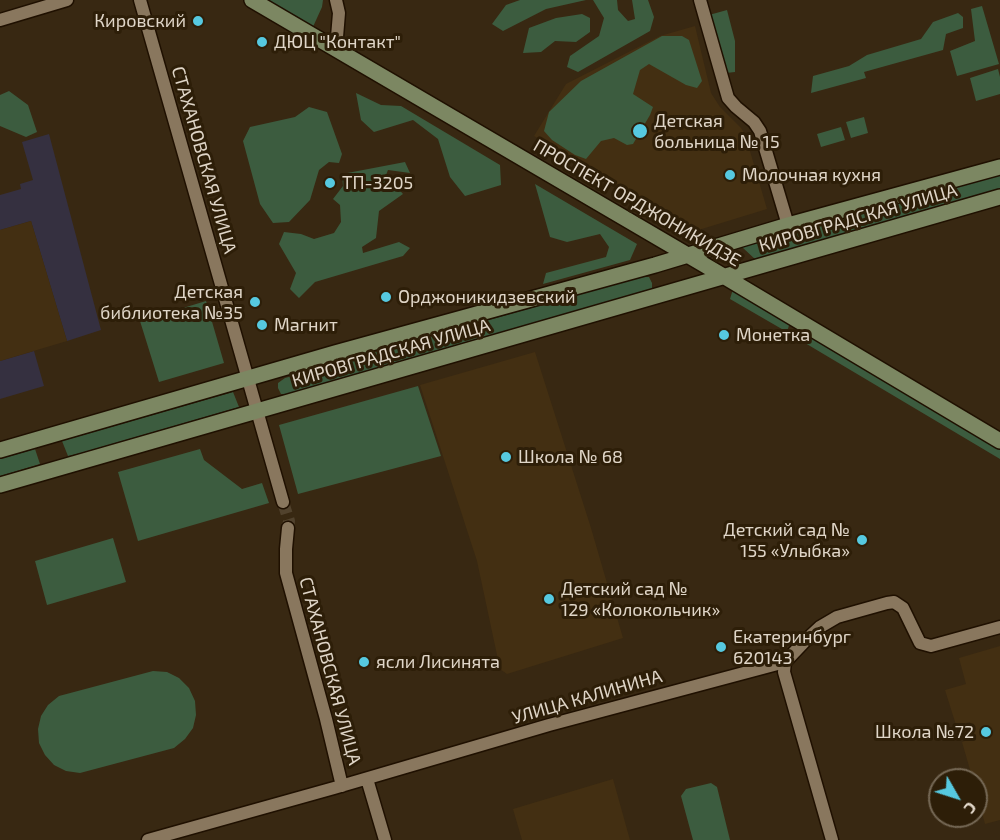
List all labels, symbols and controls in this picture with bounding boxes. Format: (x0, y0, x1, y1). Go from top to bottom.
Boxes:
place label: Кировский (94, 10, 186, 32)
marker: Кировский (191, 14, 205, 28)
place label: ДЮЦ "Контакт" (274, 31, 401, 53)
marker: ДЮЦ "Контакт" (255, 35, 269, 49)
street label: СТАХАНОВСКАЯ УЛИЦА (167, 64, 241, 256)
place label: Детская больница № 15 (654, 110, 780, 152)
marker: Детская больница № 15 (631, 122, 649, 140)
street label: ПРОСПЕКТ ОРДЖОНИКИДЗЕ (529, 135, 745, 271)
place label: Молочная кухня (742, 164, 881, 186)
marker: Молочная кухня (723, 168, 737, 182)
place label: ТП-3205 (342, 172, 413, 194)
marker: ТП-3205 (323, 176, 337, 190)
street label: КИРОВГРАДСКАЯ УЛИЦА (756, 179, 960, 257)
place label: Детская библиотека №35 (100, 281, 243, 324)
place label: Орджоникидзевский (398, 286, 576, 308)
marker: Орджоникидзевский (379, 290, 393, 304)
marker: Детская библиотека №35 (248, 295, 262, 309)
place label: Магнит (274, 314, 338, 336)
street label: КИРОВГРАДСКАЯ УЛИЦА (289, 314, 493, 392)
marker: Магнит (255, 318, 269, 332)
place label: Монетка (736, 324, 810, 346)
marker: Монетка (717, 328, 731, 342)
place label: Школа № 68 (518, 446, 623, 468)
marker: Школа № 68 (499, 450, 513, 464)
place label: Детский сад № 155 «Улыбка» (723, 519, 850, 562)
marker: Детский сад № 155 «Улыбка» (855, 533, 869, 547)
street label: СТАХАНОВСКАЯ УЛИЦА (294, 575, 366, 767)
place label: Детский сад № 129 «Колокольчик» (561, 578, 720, 620)
marker: Детский сад № 129 «Колокольчик» (542, 592, 556, 606)
place label: Екатеринбург 620143 (733, 626, 851, 668)
marker: Екатеринбург 620143 (714, 640, 728, 654)
place label: ясли Лисинята (376, 651, 500, 673)
marker: ясли Лисинята (357, 655, 371, 669)
street label: УЛИЦА КАЛИНИНА (510, 665, 664, 729)
place label: Школа №72 (875, 721, 974, 743)
marker: Школа №72 (979, 725, 993, 739)
north arrow (928, 768, 988, 828)
text: С (960, 799, 981, 818)

